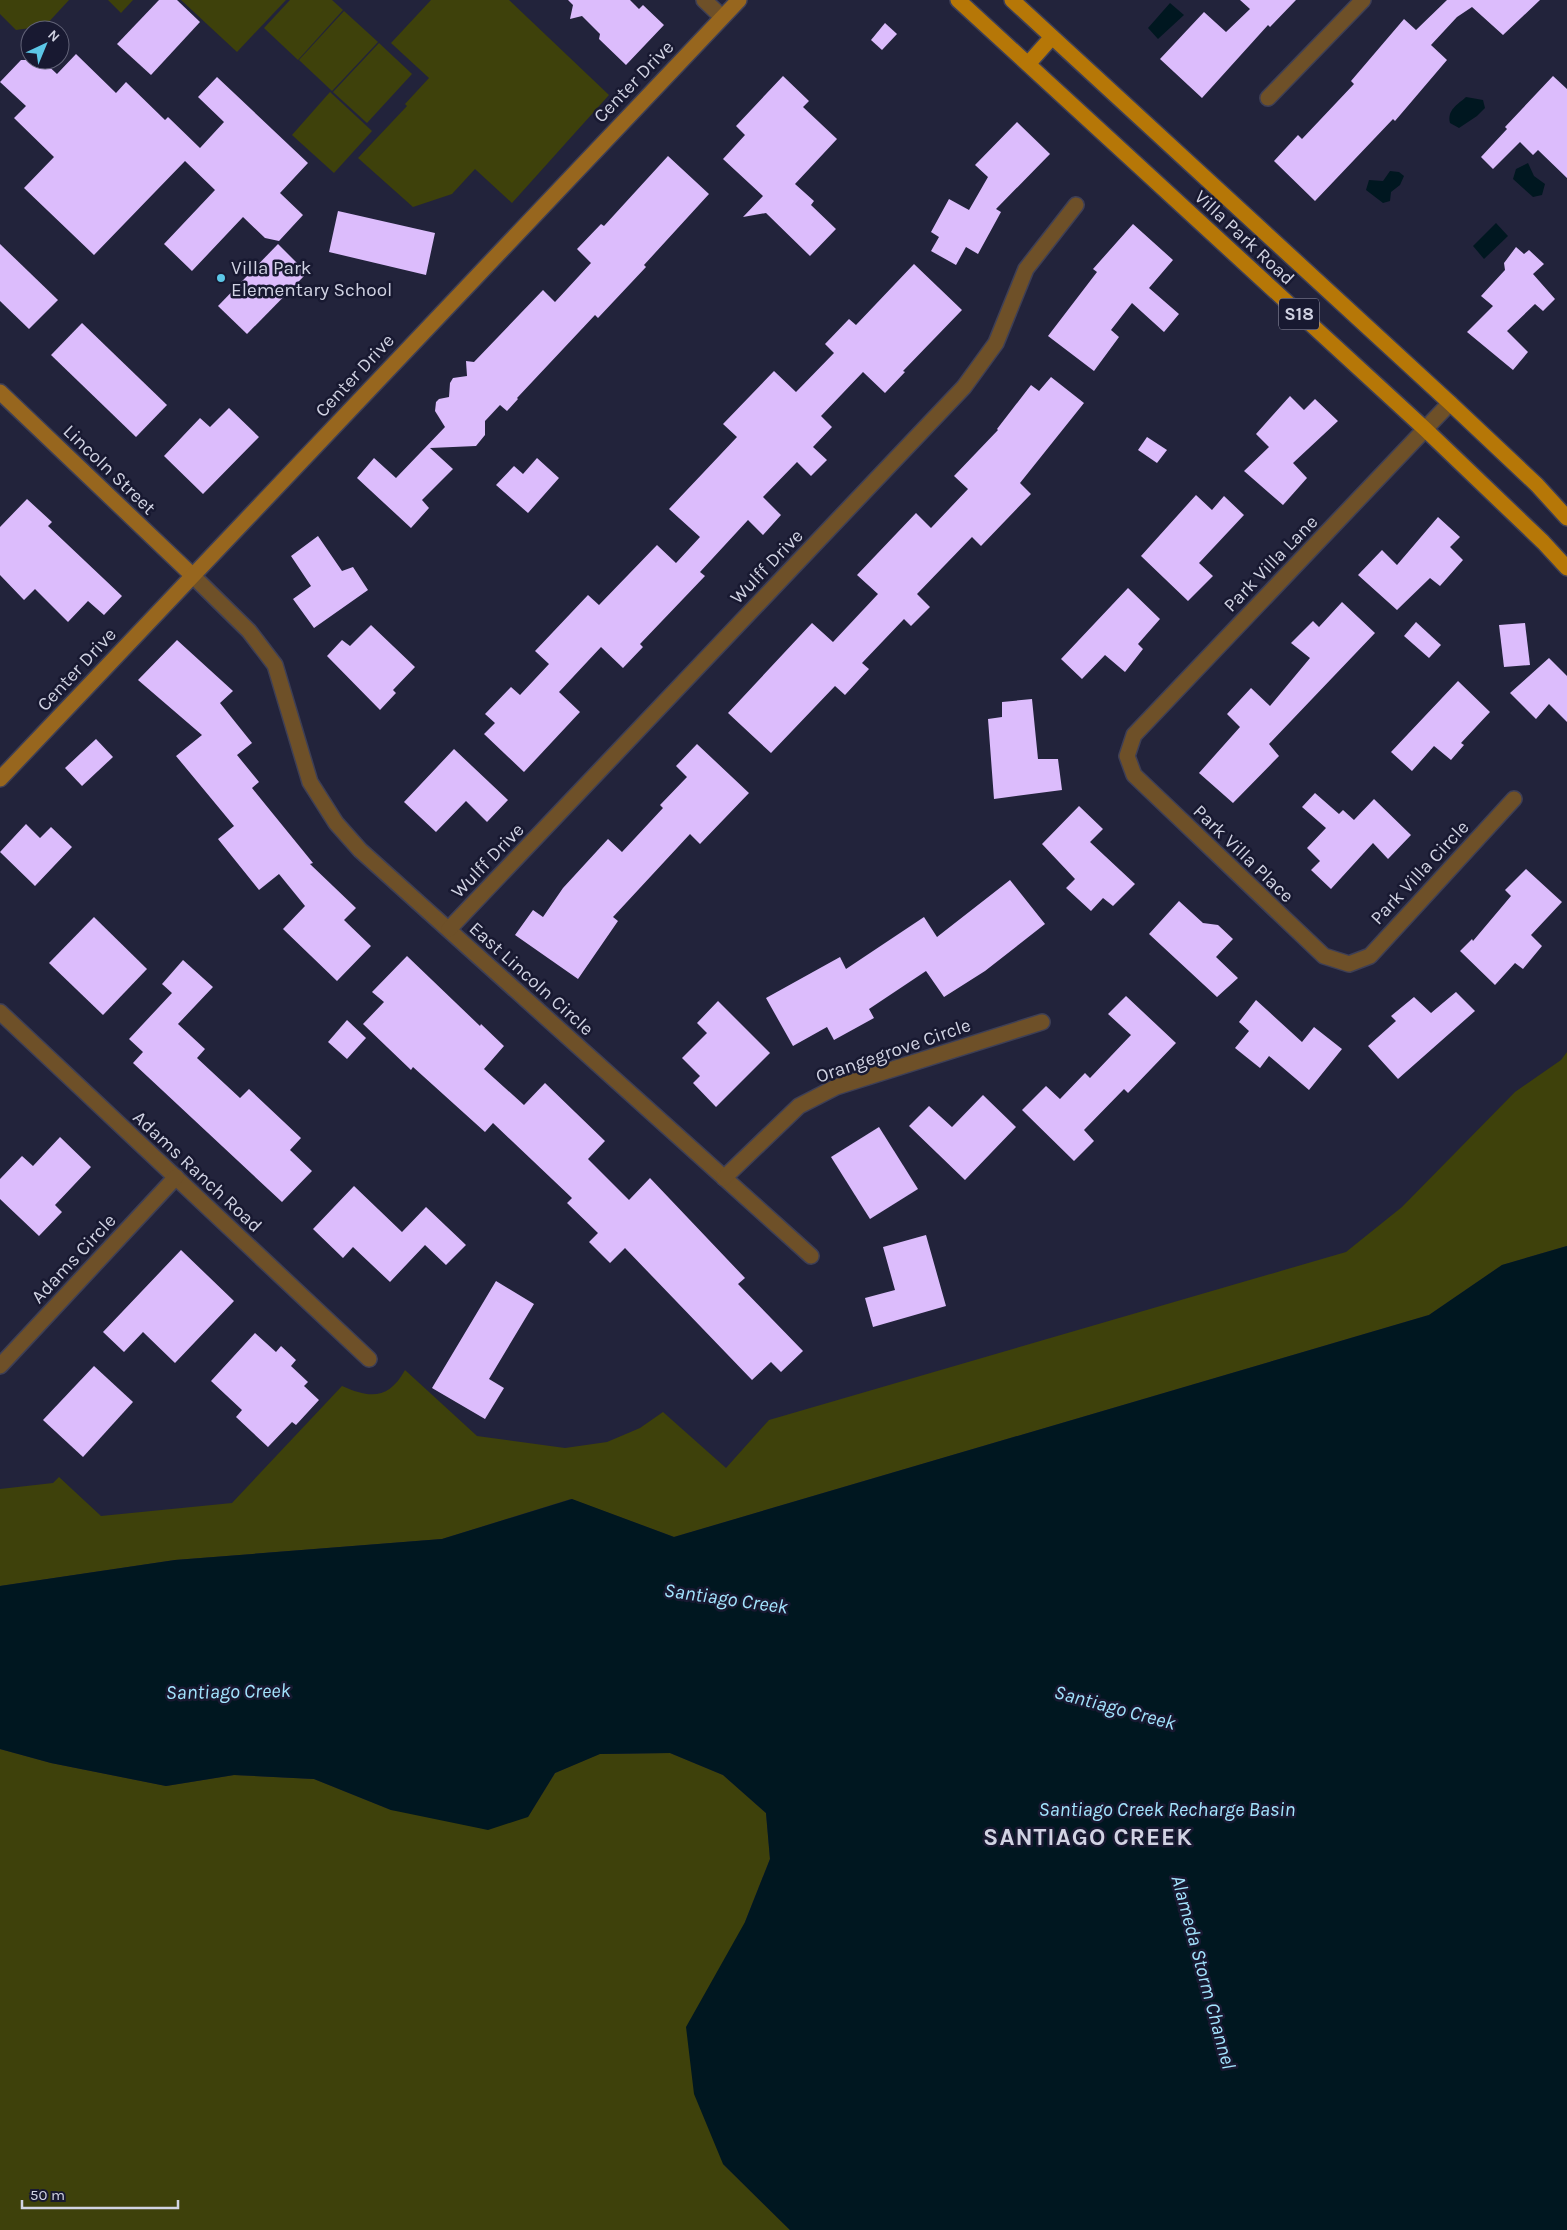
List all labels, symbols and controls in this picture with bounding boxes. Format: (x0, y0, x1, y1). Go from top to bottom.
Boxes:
north arrow (20, 20, 70, 70)
text: N (44, 26, 63, 46)
street label: Center Drive (589, 36, 678, 127)
street label: Villa Park Road (1190, 186, 1299, 290)
place label: Villa Park Elementary School (231, 257, 392, 301)
marker: Villa Park Elementary School (215, 272, 227, 284)
road number: S18 (1279, 298, 1319, 329)
street label: Center Drive (311, 330, 399, 422)
street label: Lincoln Street (59, 420, 160, 519)
street label: Park Villa Lane (1219, 511, 1322, 617)
street label: Wulff Drive (726, 525, 808, 609)
street label: Center Drive (33, 624, 121, 716)
street label: Park Villa Place (1189, 800, 1298, 907)
street label: Park Villa Circle (1366, 816, 1474, 929)
street label: Wulff Drive (447, 819, 529, 903)
street label: East Lincoln Circle (465, 917, 598, 1040)
street label: Orangegrove Circle (813, 1014, 974, 1088)
street label: Adams Ranch Road (128, 1106, 266, 1237)
street label: Adams Circle (27, 1210, 121, 1308)
water label: Santiago Creek (662, 1578, 790, 1619)
water label: Santiago Creek (165, 1679, 291, 1704)
water label: Santiago Creek (1052, 1680, 1179, 1735)
water label: Santiago Creek Recharge Basin (1039, 1798, 1295, 1821)
district label: SANTIAGO CREEK (983, 1823, 1193, 1851)
water label: Alameda Storm Channel (1167, 1873, 1241, 2072)
scale bar (22, 2178, 179, 2210)
text: 50 m (30, 2186, 65, 2204)

